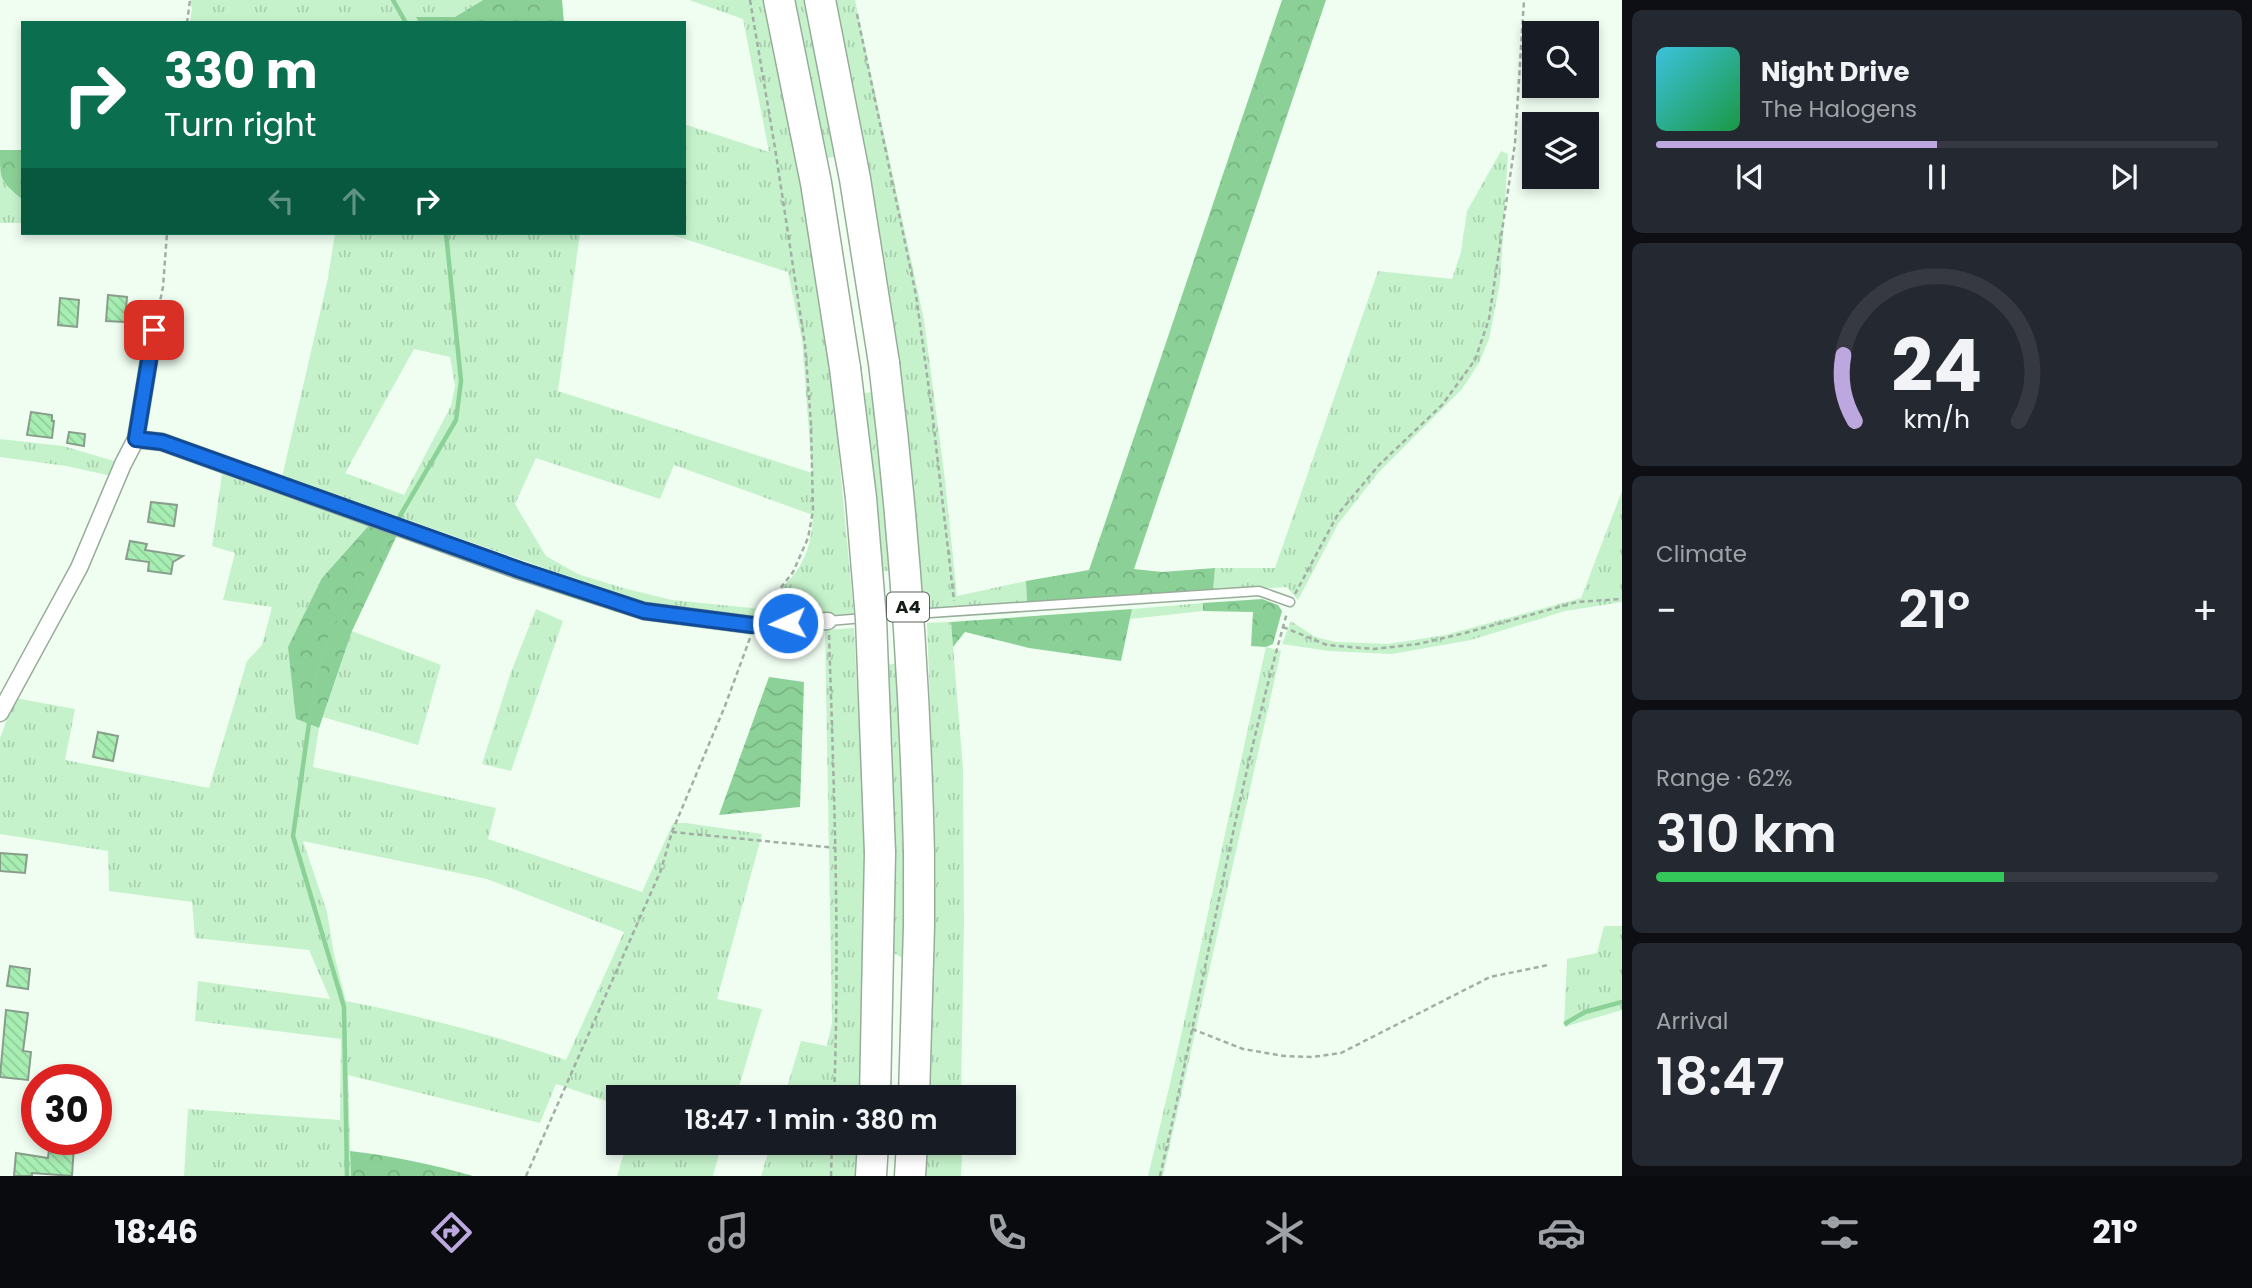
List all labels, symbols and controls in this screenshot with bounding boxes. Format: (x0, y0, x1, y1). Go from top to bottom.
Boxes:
map controls (1522, 21, 1599, 189)
button: search (1522, 21, 1599, 98)
text: 330 m (164, 37, 318, 105)
icon: right (49, 49, 140, 140)
text: Night Drive (1761, 54, 1909, 90)
text: The Halogens (1761, 93, 1917, 125)
text: Turn right (164, 102, 316, 147)
button: layers (1522, 112, 1599, 189)
icon: previous (1731, 158, 1769, 196)
icon: pause (1918, 158, 1956, 196)
icon: next (2105, 158, 2143, 196)
icon: left (262, 182, 300, 220)
icon: ahead (335, 182, 373, 220)
icon: right (408, 182, 446, 220)
pin (124, 300, 184, 360)
icon: arrive (135, 311, 173, 349)
text: 24 (1892, 315, 1982, 416)
text: km/h (1904, 402, 1970, 437)
text: Climate (1656, 538, 1747, 570)
text: 21° (1899, 573, 1970, 646)
text: − (1656, 584, 1677, 637)
text: + (2192, 584, 2218, 637)
position arrow (751, 586, 825, 660)
road number: A4 (887, 592, 929, 622)
text: Range · 62% (1656, 762, 1793, 794)
text: 310 km (1656, 797, 1837, 870)
text: Arrival (1656, 1005, 1728, 1037)
text: 18:47 (1656, 1040, 1785, 1113)
speed limit sign: 30 (21, 1064, 112, 1155)
text: 18:47 · 1 min · 380 m (685, 1102, 937, 1138)
icon: directions (427, 1208, 476, 1257)
icon: music (704, 1208, 753, 1257)
icon: phone (982, 1208, 1031, 1257)
icon: climate (1260, 1208, 1309, 1257)
icon: car (1537, 1208, 1586, 1257)
icon: filters (1815, 1208, 1864, 1257)
text: 18:46 (114, 1209, 198, 1254)
text: 21° (2092, 1209, 2138, 1254)

